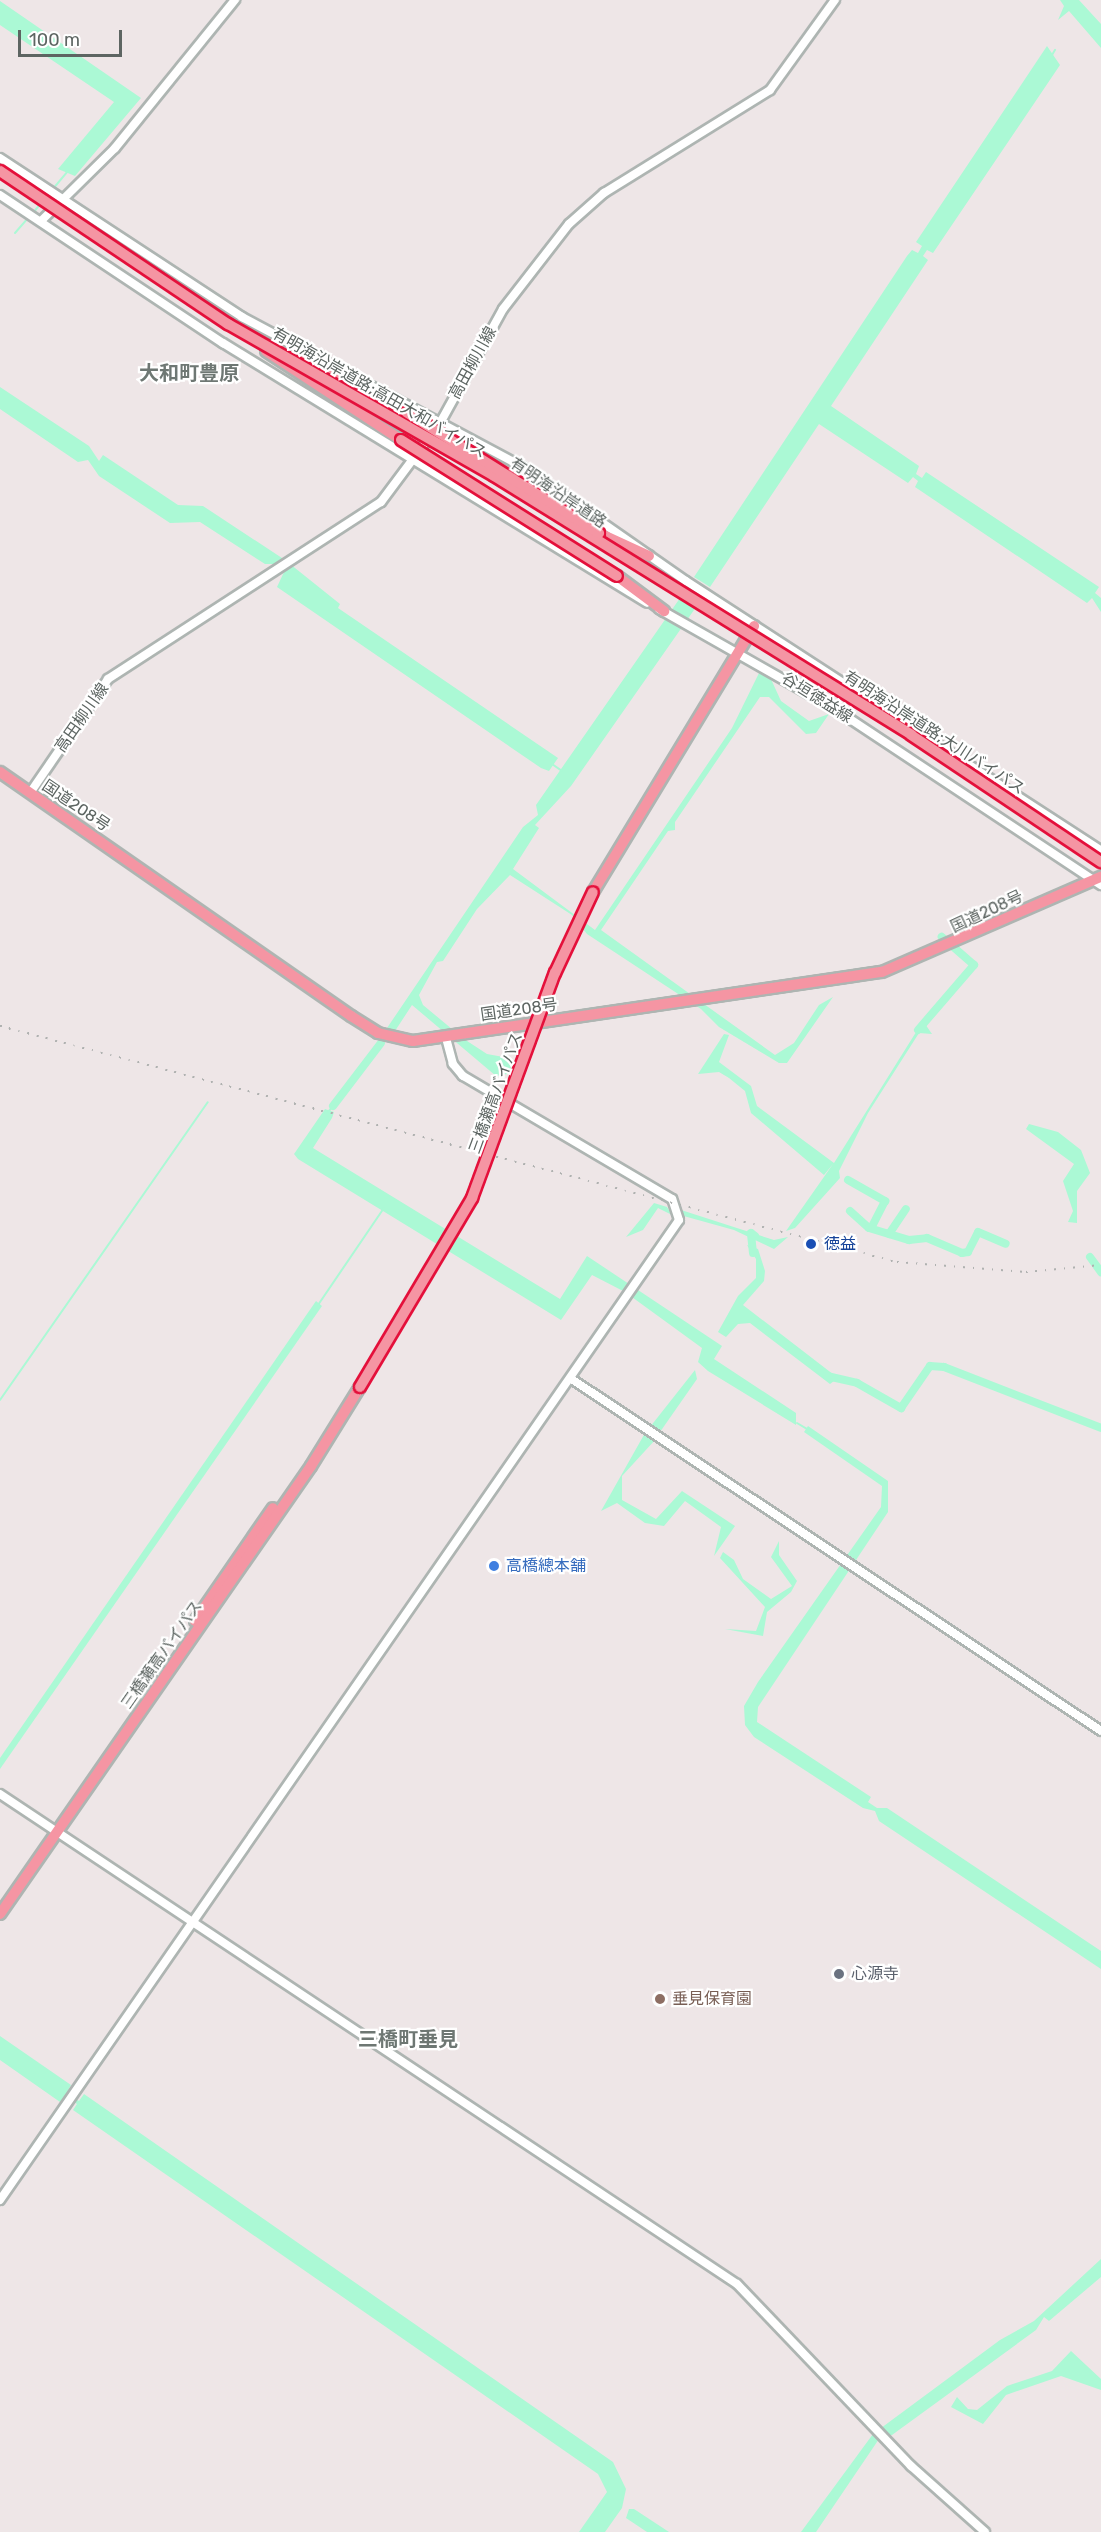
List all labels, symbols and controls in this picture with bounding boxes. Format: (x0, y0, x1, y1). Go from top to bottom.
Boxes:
scale bar (21, 18, 124, 56)
text: 100 m (29, 29, 80, 51)
street label: 高田柳川線 (445, 323, 501, 403)
street label: 有明海沿岸道路;高田大和バイパス (268, 324, 490, 462)
district label: 大和町豊原 (139, 361, 239, 385)
street label: 有明海沿岸道路 (506, 454, 610, 532)
street label: 有明海沿岸道路;大川バイパス (840, 667, 1028, 799)
street label: 谷垣徳益線 (778, 669, 856, 727)
street label: 高田柳川線 (51, 680, 113, 756)
street label: 国道208号 (38, 776, 114, 836)
street label: 国道208号 (948, 887, 1026, 937)
street label: 国道208号 (479, 995, 559, 1025)
street label: 三橋瀬高バイパス (465, 1030, 527, 1156)
place label: 徳益 (824, 1234, 856, 1254)
marker: 徳益 (802, 1235, 820, 1253)
place label: 高橋總本舗 (506, 1556, 586, 1576)
marker: 高橋總本舗 (487, 1559, 501, 1573)
street label: 三橋瀬高バイパス (117, 1597, 207, 1713)
place label: 心源寺 (851, 1964, 899, 1984)
marker: 心源寺 (832, 1967, 846, 1981)
place label: 垂見保育園 (672, 1989, 752, 2009)
marker: 垂見保育園 (653, 1992, 667, 2006)
district label: 三橋町垂見 (358, 2027, 458, 2051)

